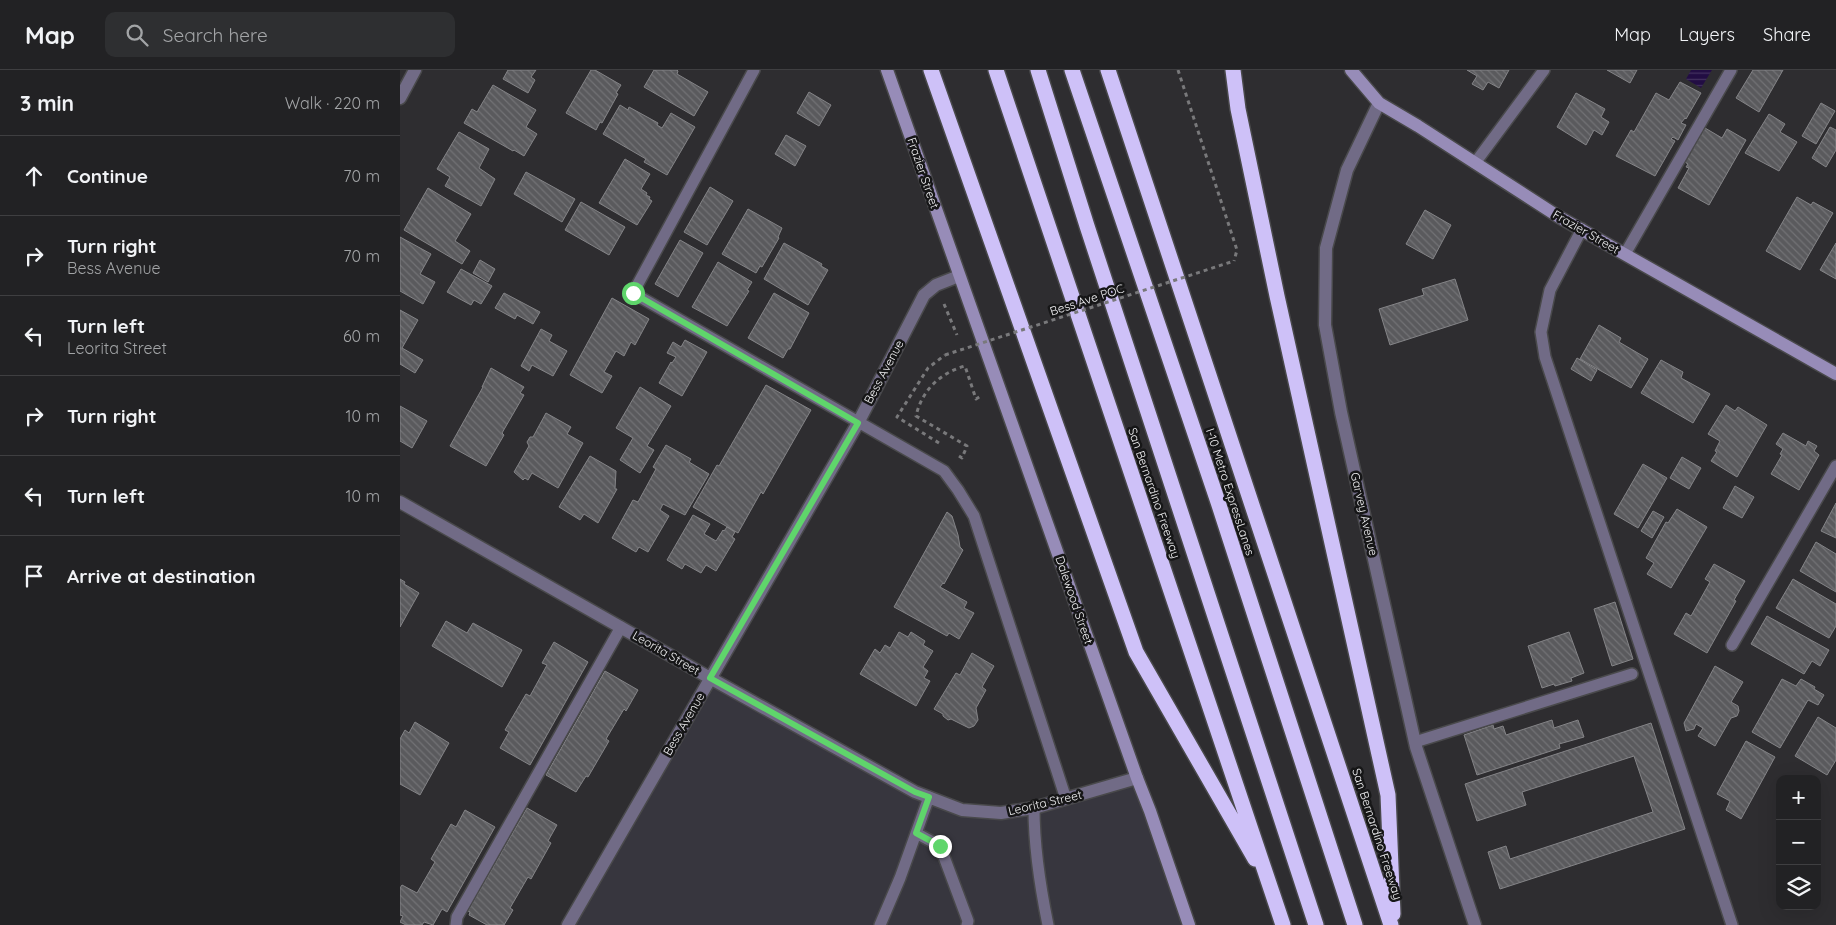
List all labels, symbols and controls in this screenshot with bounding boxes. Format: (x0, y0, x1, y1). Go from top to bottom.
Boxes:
search box (105, 12, 455, 57)
text: Map (25, 20, 75, 50)
icon: search (123, 21, 151, 49)
text: Search here (163, 23, 268, 47)
text: Map (1614, 23, 1651, 46)
text: Layers (1679, 23, 1735, 46)
text: Share (1763, 23, 1811, 46)
text: 3 min (20, 90, 74, 116)
text: Walk · 220 m (285, 93, 380, 113)
street label: Frazier Street (904, 135, 943, 210)
icon: ahead (20, 162, 48, 190)
text: Continue (67, 164, 148, 188)
text: 70 m (343, 166, 380, 186)
street label: Frazier Street (1550, 207, 1622, 257)
text: Turn right (67, 234, 156, 258)
icon: right (20, 242, 48, 270)
text: 70 m (343, 246, 380, 266)
text: Bess Avenue (67, 258, 161, 278)
street label: Bess Ave POC (1048, 280, 1126, 319)
route start (622, 282, 645, 305)
text: Turn left (67, 314, 145, 338)
icon: left (20, 322, 48, 350)
text: 60 m (343, 326, 380, 346)
street label: Bess Avenue (860, 337, 907, 406)
text: Leorita Street (67, 338, 167, 358)
icon: right (20, 402, 48, 430)
text: Turn right (67, 404, 156, 428)
text: 10 m (346, 406, 380, 426)
street label: San Bernardino Freeway (1125, 426, 1184, 560)
street label: I-10 Metro ExpressLanes (1203, 426, 1258, 558)
street label: Garvey Avenue (1348, 471, 1381, 557)
icon: left (20, 482, 48, 510)
text: Turn left (67, 484, 145, 508)
text: 10 m (346, 486, 380, 506)
street label: Dalewood Street (1052, 554, 1097, 646)
icon: arrive (20, 562, 48, 590)
text: Arrive at destination (67, 564, 256, 588)
street label: Leorita Street (630, 627, 702, 678)
street label: Bess Avenue (660, 689, 708, 758)
street label: San Bernardino Freeway (1349, 766, 1406, 901)
map controls (1776, 775, 1821, 910)
button: + (1776, 775, 1821, 820)
street label: Leorita Street (1007, 787, 1083, 818)
button: − (1776, 820, 1821, 865)
route end (929, 835, 952, 858)
button: layers (1776, 865, 1821, 910)

